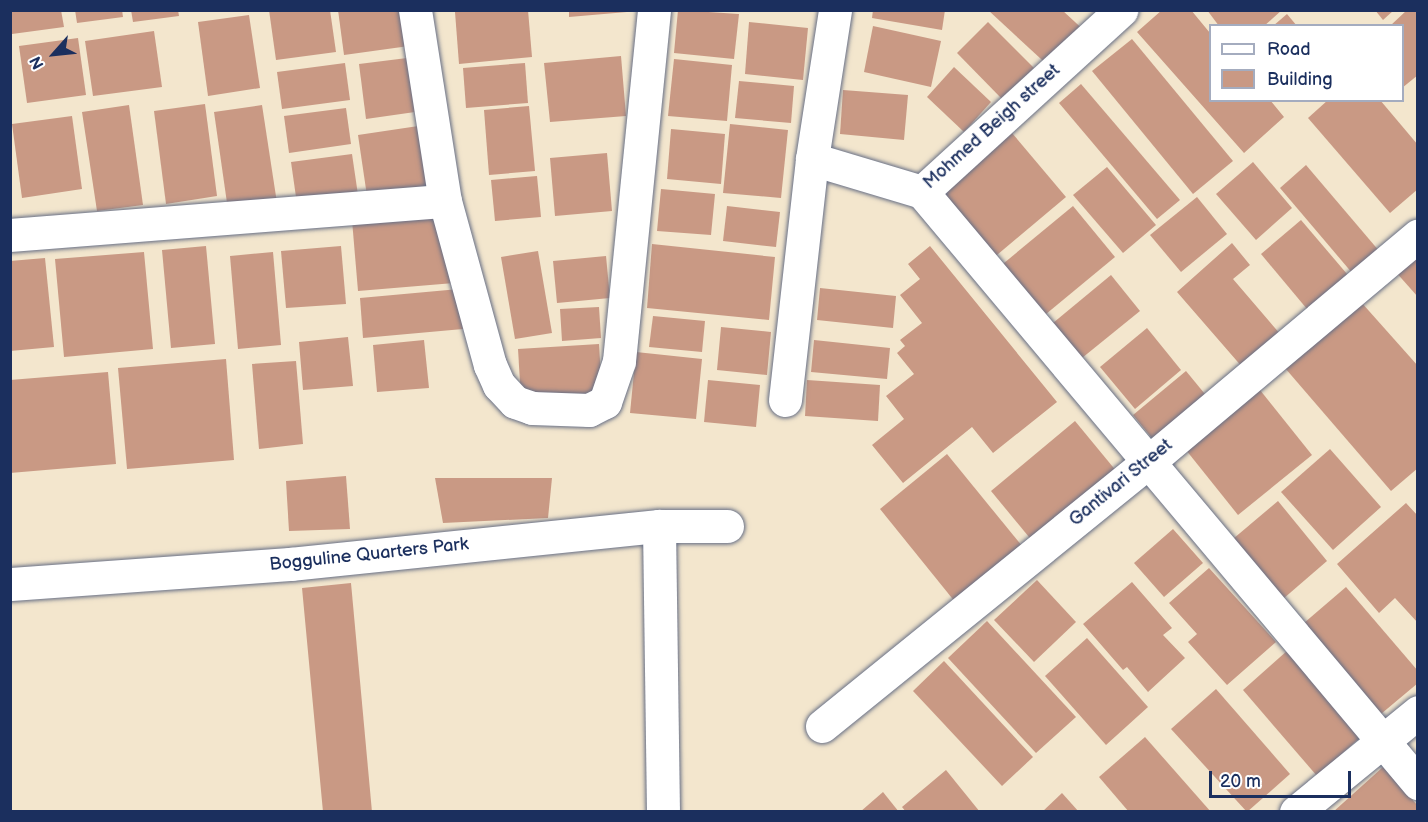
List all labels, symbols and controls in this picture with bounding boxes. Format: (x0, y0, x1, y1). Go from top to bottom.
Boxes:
north arrow (24, 24, 84, 84)
legend (1209, 24, 1404, 102)
text: Road (1267, 39, 1311, 60)
text: N (26, 53, 49, 72)
street label: Mohmed Beigh street (919, 60, 1065, 194)
text: Building (1267, 69, 1333, 90)
street label: Gantivari Street (1065, 435, 1177, 531)
street label: Bogguline Quarters Park (268, 534, 470, 576)
scale bar (1212, 759, 1354, 797)
text: 20 m (1220, 771, 1261, 792)

